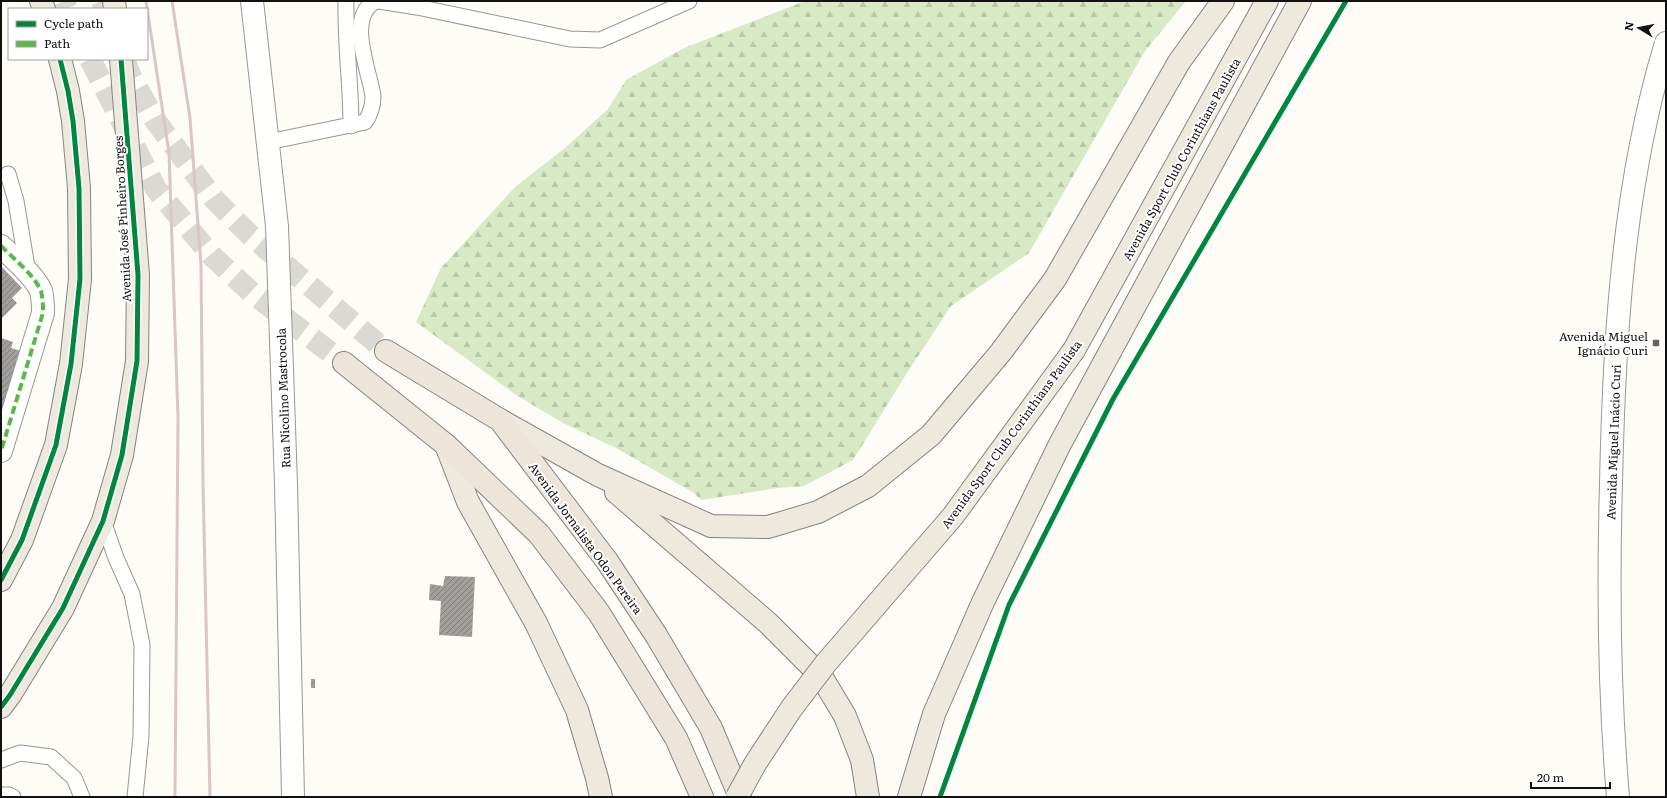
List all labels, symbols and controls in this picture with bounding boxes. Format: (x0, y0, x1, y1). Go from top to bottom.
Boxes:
legend (8, 8, 148, 60)
north arrow (1619, 8, 1659, 48)
text: Cycle path (44, 14, 104, 32)
text: N (1619, 20, 1637, 32)
text: Path (44, 34, 70, 52)
street label: Avenida Sport Club Corinthians Paulista (1118, 54, 1245, 264)
street label: Avenida José Pinheiro Borges (109, 135, 135, 303)
street label: Rua Nicolino Mastrocola (272, 327, 294, 468)
place label: Avenida Miguel Ignácio Curi (1559, 327, 1648, 359)
street label: Avenida Sport Club Corinthians Paulista (936, 336, 1086, 532)
marker: Avenida Miguel Ignácio Curi (1651, 338, 1661, 348)
street label: Avenida Miguel Inácio Curi (1601, 364, 1625, 520)
street label: Avenida Jornalista Odon Pereira (525, 458, 648, 618)
scale bar (1531, 764, 1610, 790)
text: 20 m (1537, 768, 1564, 786)

